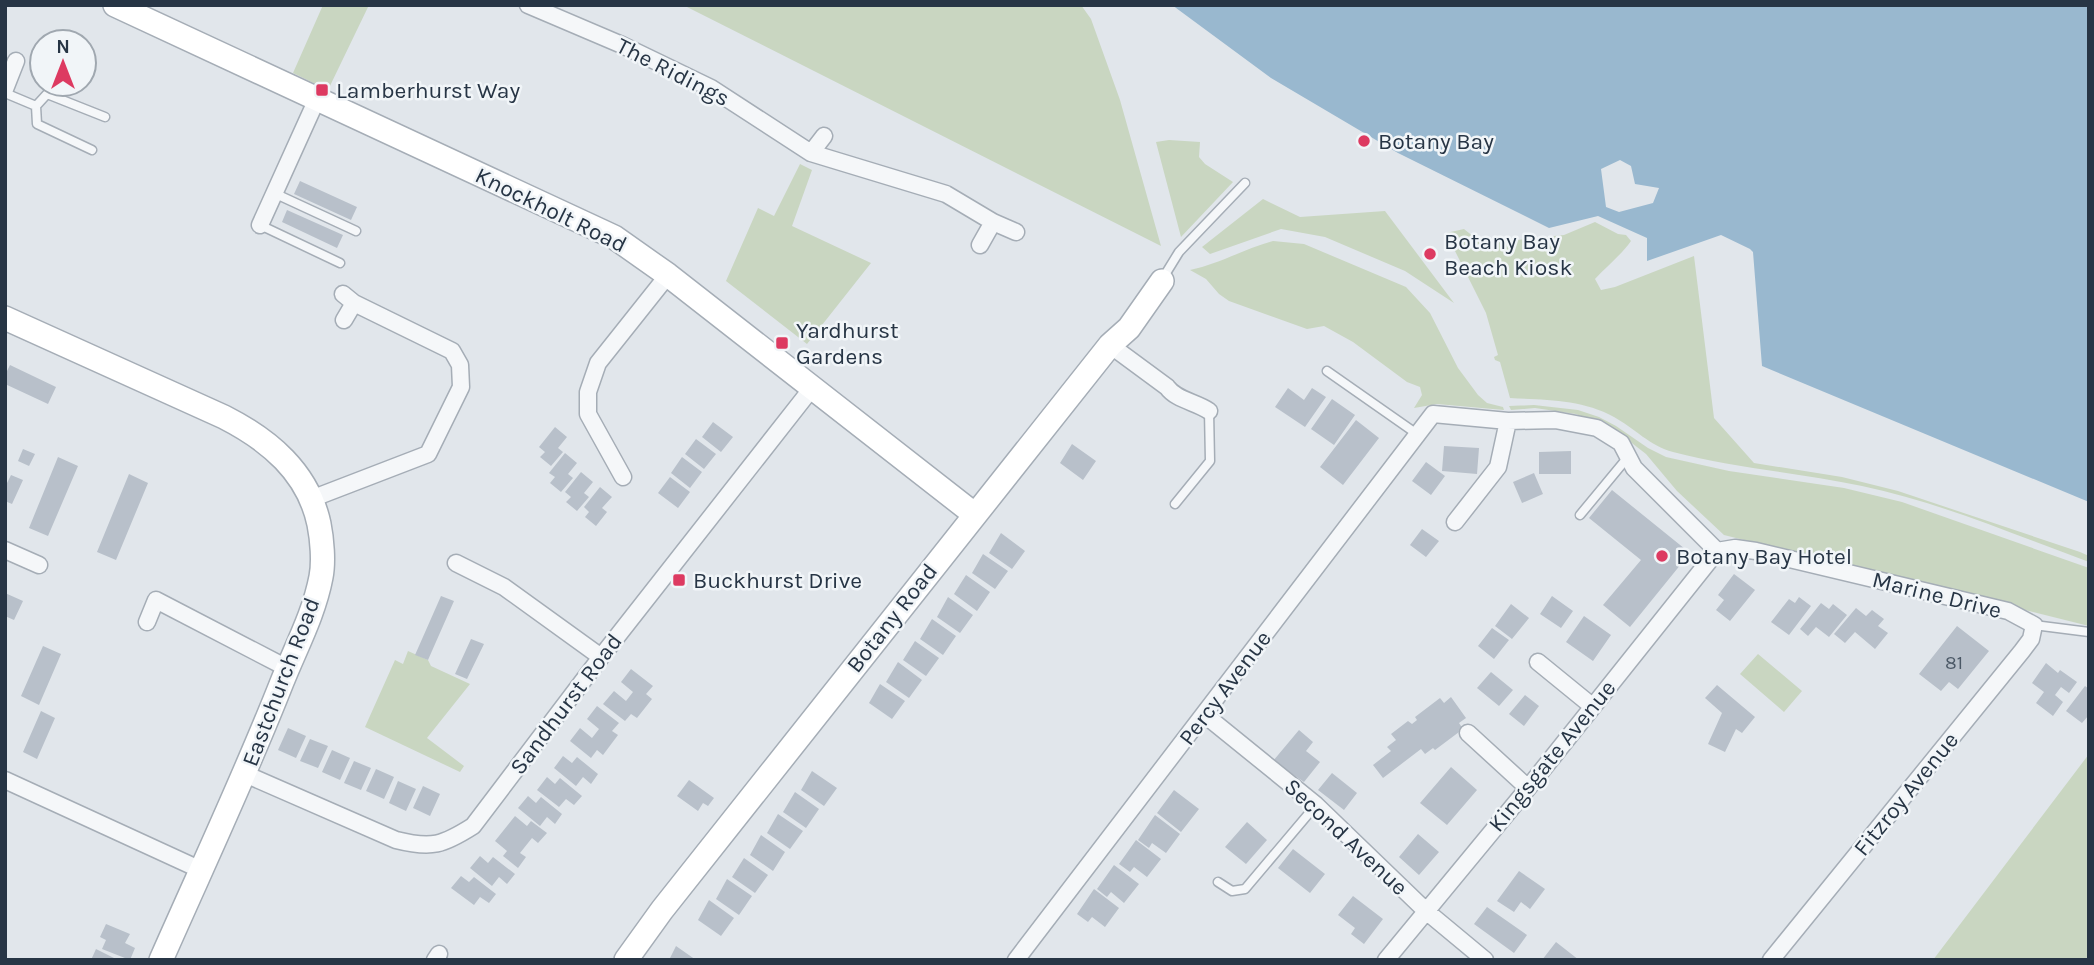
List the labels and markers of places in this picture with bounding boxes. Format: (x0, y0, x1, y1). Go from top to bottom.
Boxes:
place label: Lamberhurst Way (336, 77, 520, 104)
marker: Lamberhurst Way (314, 82, 330, 98)
place label: Botany Bay (1378, 128, 1494, 155)
marker: Botany Bay (1356, 133, 1372, 149)
place label: Botany Bay Beach Kiosk (1444, 228, 1572, 281)
marker: Botany Bay Beach Kiosk (1422, 246, 1438, 262)
place label: Yardhurst Gardens (796, 317, 899, 370)
marker: Yardhurst Gardens (774, 335, 790, 351)
place label: Botany Bay Hotel (1676, 543, 1852, 570)
marker: Botany Bay Hotel (1654, 548, 1670, 564)
place label: Buckhurst Drive (693, 567, 862, 594)
marker: Buckhurst Drive (671, 572, 687, 588)

